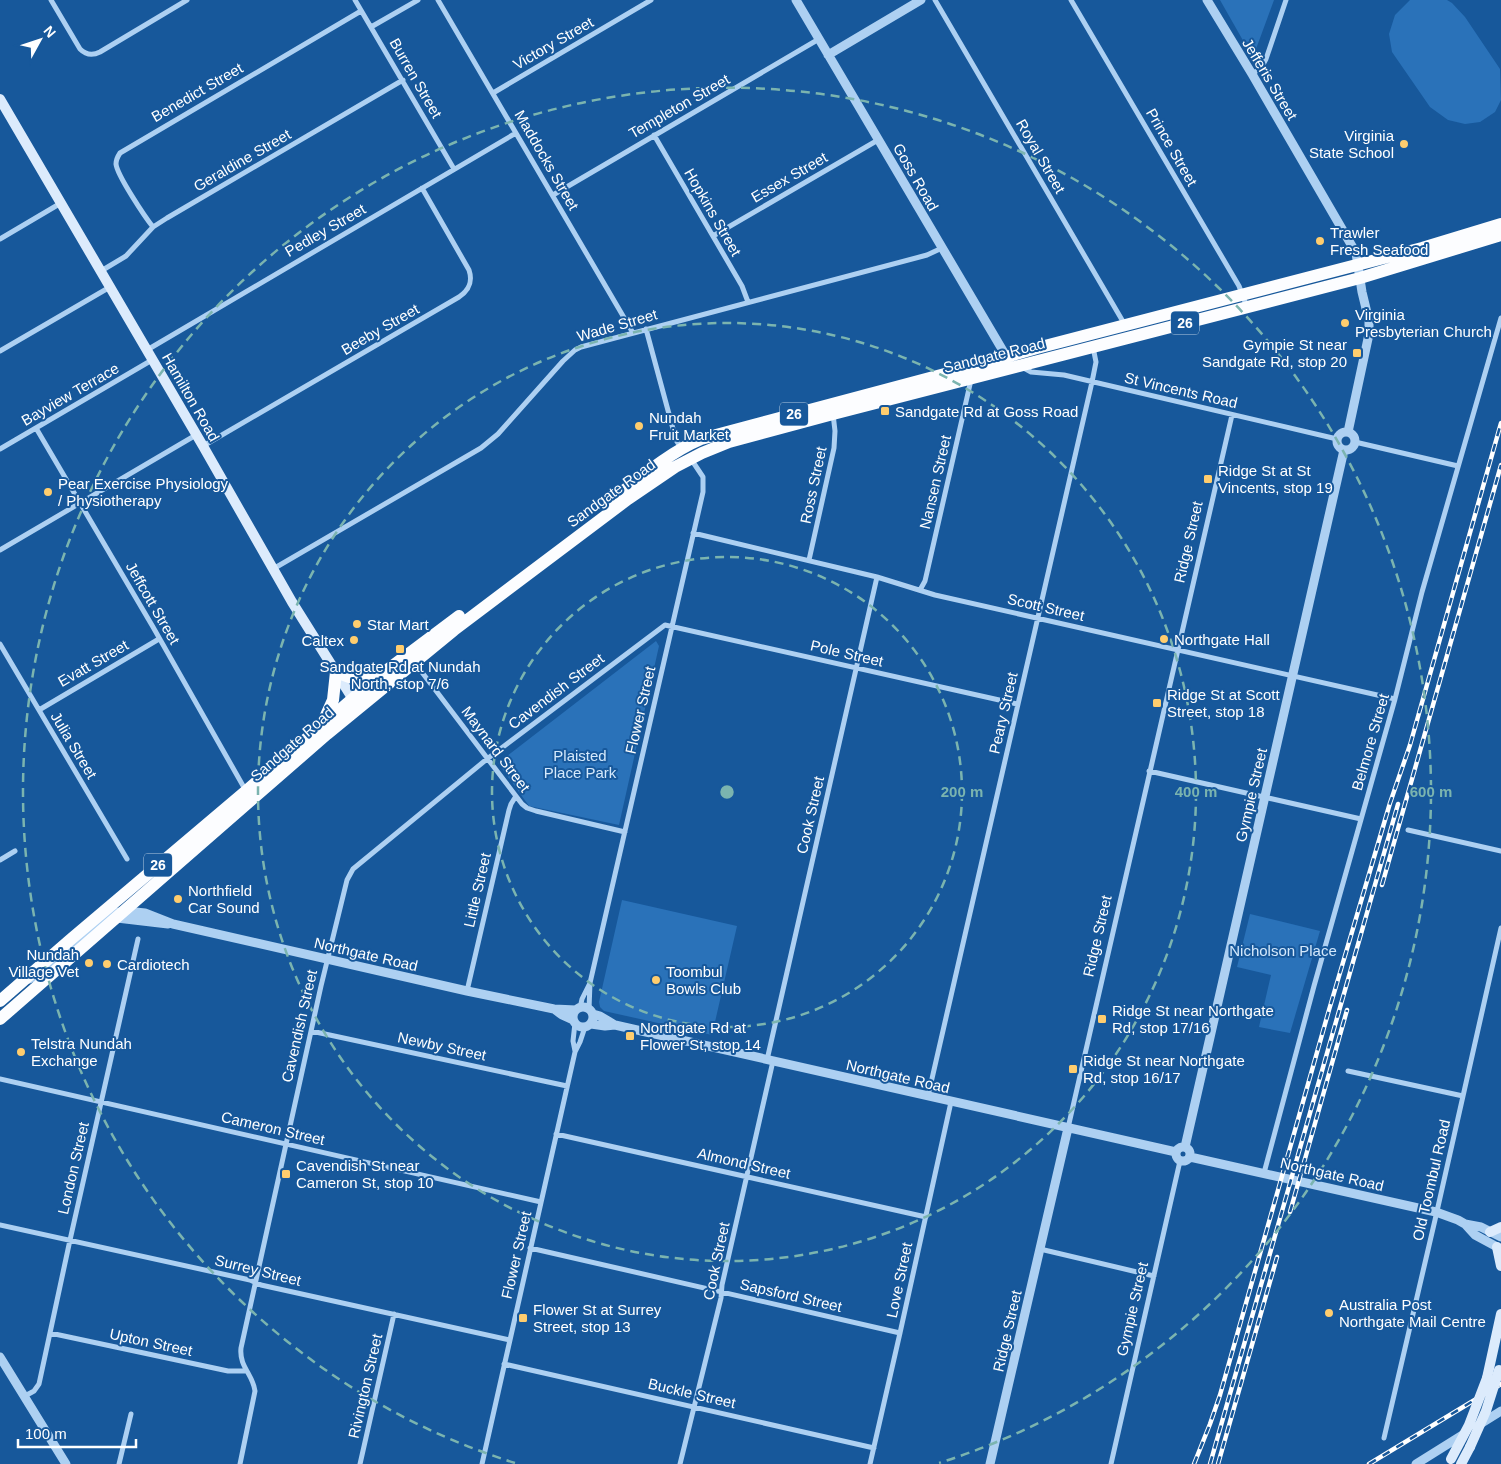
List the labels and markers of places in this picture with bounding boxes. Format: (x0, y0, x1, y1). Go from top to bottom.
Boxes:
place label: Virginia State School (1309, 127, 1395, 161)
marker: Virginia State School (1398, 138, 1410, 150)
place label: Trawler Fresh Seafood (1330, 224, 1428, 258)
marker: Trawler Fresh Seafood (1314, 235, 1326, 247)
place label: Virginia Presbyterian Church (1355, 306, 1492, 340)
marker: Virginia Presbyterian Church (1339, 317, 1351, 329)
place label: Gympie St near Sandgate Rd, stop 20 (1202, 336, 1347, 370)
marker: Gympie St near Sandgate Rd, stop 20 (1351, 347, 1363, 359)
place label: Sandgate Rd at Goss Road (895, 403, 1078, 420)
marker: Sandgate Rd at Goss Road (879, 405, 891, 417)
place label: Nundah Fruit Market (649, 409, 730, 443)
marker: Nundah Fruit Market (633, 420, 645, 432)
place label: Ridge St at St Vincents, stop 19 (1218, 462, 1333, 496)
marker: Ridge St at St Vincents, stop 19 (1202, 473, 1214, 485)
place label: Pear Exercise Physiology / Physiotherapy (58, 475, 229, 509)
marker: Pear Exercise Physiology / Physiotherapy (42, 486, 54, 498)
place label: Star Mart (367, 616, 430, 633)
marker: Star Mart (351, 618, 363, 630)
place label: Northgate Hall (1174, 631, 1270, 648)
place label: Caltex (301, 632, 344, 649)
marker: Northgate Hall (1158, 633, 1170, 645)
marker: Caltex (348, 634, 360, 646)
marker: Sandgate Rd at Nundah North, stop 7/6 (394, 643, 406, 655)
place label: Sandgate Rd at Nundah North, stop 7/6 (320, 658, 480, 692)
place label: Ridge St at Scott Street, stop 18 (1167, 686, 1280, 720)
marker: Ridge St at Scott Street, stop 18 (1151, 697, 1163, 709)
centre of rings (718, 783, 736, 801)
place label: Northfield Car Sound (188, 882, 260, 916)
marker: Northfield Car Sound (172, 893, 184, 905)
place label: Nundah Village Vet (8, 946, 80, 980)
place label: Cardiotech (117, 956, 190, 973)
marker: Nundah Village Vet (83, 957, 95, 969)
marker: Cardiotech (101, 958, 113, 970)
place label: Toombul Bowls Club (666, 963, 741, 997)
marker: Toombul Bowls Club (650, 974, 662, 986)
place label: Ridge St near Northgate Rd, stop 17/16 (1112, 1002, 1274, 1036)
marker: Ridge St near Northgate Rd, stop 17/16 (1096, 1013, 1108, 1025)
place label: Northgate Rd at Flower St, stop 14 (640, 1019, 761, 1053)
marker: Northgate Rd at Flower St, stop 14 (624, 1030, 636, 1042)
place label: Telstra Nundah Exchange (31, 1035, 132, 1069)
marker: Telstra Nundah Exchange (15, 1046, 27, 1058)
place label: Ridge St near Northgate Rd, stop 16/17 (1083, 1052, 1245, 1086)
marker: Ridge St near Northgate Rd, stop 16/17 (1067, 1063, 1079, 1075)
place label: Cavendish St near Cameron St, stop 10 (296, 1157, 434, 1191)
marker: Cavendish St near Cameron St, stop 10 (280, 1168, 292, 1180)
place label: Australia Post Northgate Mail Centre (1339, 1296, 1486, 1330)
place label: Flower St at Surrey Street, stop 13 (533, 1301, 662, 1335)
marker: Australia Post Northgate Mail Centre (1323, 1307, 1335, 1319)
marker: Flower St at Surrey Street, stop 13 (517, 1312, 529, 1324)

